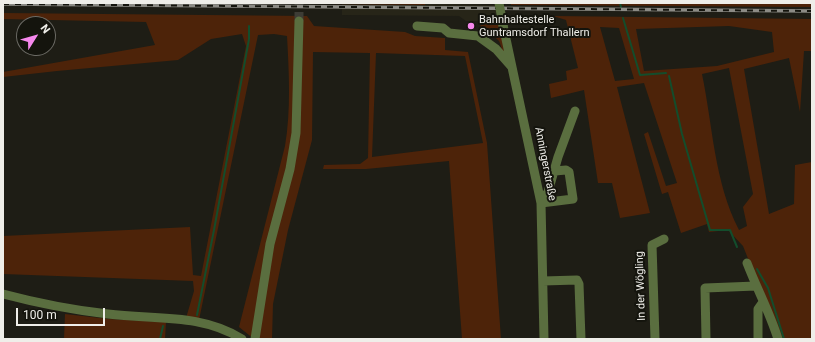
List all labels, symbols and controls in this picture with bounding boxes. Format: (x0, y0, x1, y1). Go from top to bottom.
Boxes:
place label: Bahnhaltestelle Guntramsdorf Thallern (479, 13, 589, 39)
north arrow (16, 16, 56, 56)
marker: Bahnhaltestelle Guntramsdorf Thallern (466, 21, 476, 31)
text: N (38, 22, 53, 36)
street label: Anningerstraße (531, 126, 559, 202)
street label: In der Wögling (633, 251, 649, 321)
scale bar (18, 300, 107, 326)
text: 100 m (23, 308, 57, 322)

